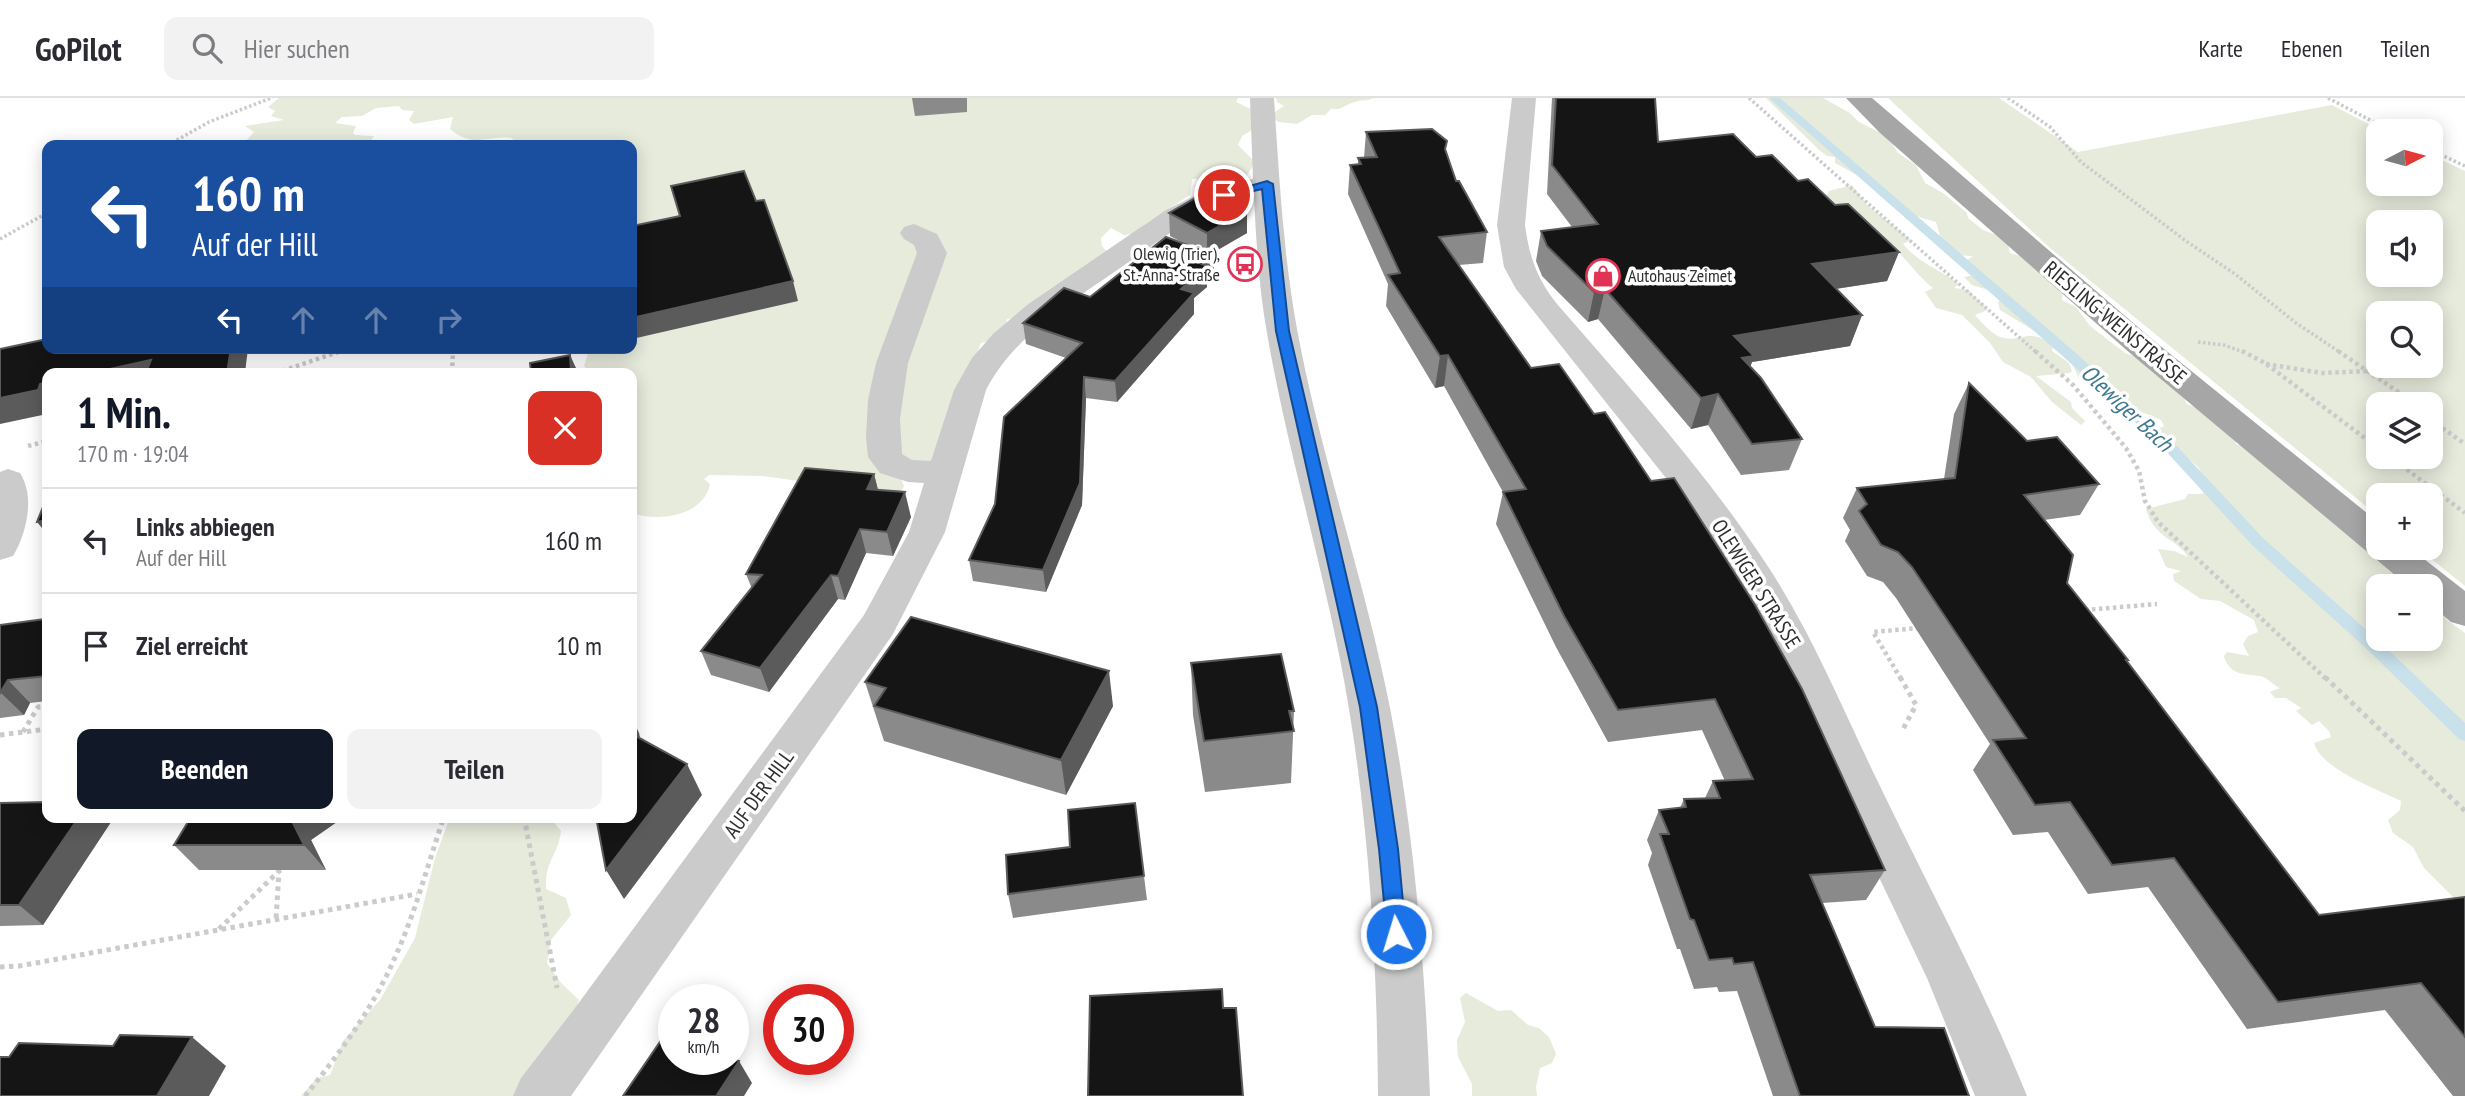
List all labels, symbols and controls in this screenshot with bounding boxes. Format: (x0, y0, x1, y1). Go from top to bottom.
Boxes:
search box (164, 17, 654, 80)
text: GoPilot (35, 27, 122, 70)
icon: search (188, 29, 226, 67)
text: Hier suchen (244, 32, 350, 65)
text: Karte (2199, 33, 2243, 64)
text: Ebenen (2281, 33, 2343, 64)
text: Teilen (2381, 33, 2430, 64)
north arrow (2366, 119, 2443, 196)
map controls (2366, 119, 2443, 651)
text: 160 m (192, 161, 305, 225)
pin (1194, 165, 1254, 225)
icon: left (77, 168, 168, 259)
icon: arrive (1205, 176, 1243, 214)
button: sound (2366, 210, 2443, 287)
text: Auf der Hill (192, 223, 318, 265)
place label: Olewig (Trier), St.-Anna-Straße (1123, 242, 1220, 286)
bus stop icon: Olewig (Trier), St.-Anna-Straße (1226, 245, 1264, 283)
street label: RIESLING-WEINSTRASSE (2038, 255, 2192, 390)
shop icon: Autohaus Zeimet (1584, 257, 1622, 295)
place label: Autohaus Zeimet (1628, 264, 1732, 287)
icon: left (211, 301, 249, 339)
icon: ahead (284, 301, 322, 339)
icon: ahead (357, 301, 395, 339)
icon: right (430, 301, 468, 339)
button: search (2366, 301, 2443, 378)
water label: Olewiger Bach (2075, 358, 2181, 459)
text: 1 Min. (77, 385, 171, 440)
button: close (528, 391, 602, 465)
button: layers (2366, 392, 2443, 469)
text: 170 m · 19:04 (77, 439, 189, 468)
button: + (2366, 483, 2443, 560)
text: Links abbiegen (136, 510, 275, 543)
street label: OLEWIGER STRASSE (1706, 514, 1807, 653)
icon: left (77, 522, 115, 560)
text: 160 m (544, 524, 602, 557)
text: Auf der Hill (136, 543, 226, 572)
button: − (2366, 574, 2443, 651)
icon: arrive (77, 627, 115, 665)
text: Ziel erreicht (136, 629, 248, 662)
text: 10 m (556, 629, 602, 662)
button: Beenden (77, 729, 333, 809)
button: Teilen (347, 729, 602, 809)
street label: AUF DER HILL (718, 744, 800, 843)
position arrow (1359, 897, 1433, 971)
speed limit sign: 30 (763, 984, 854, 1075)
text: 28 (687, 997, 720, 1043)
text: km/h (688, 1035, 719, 1058)

